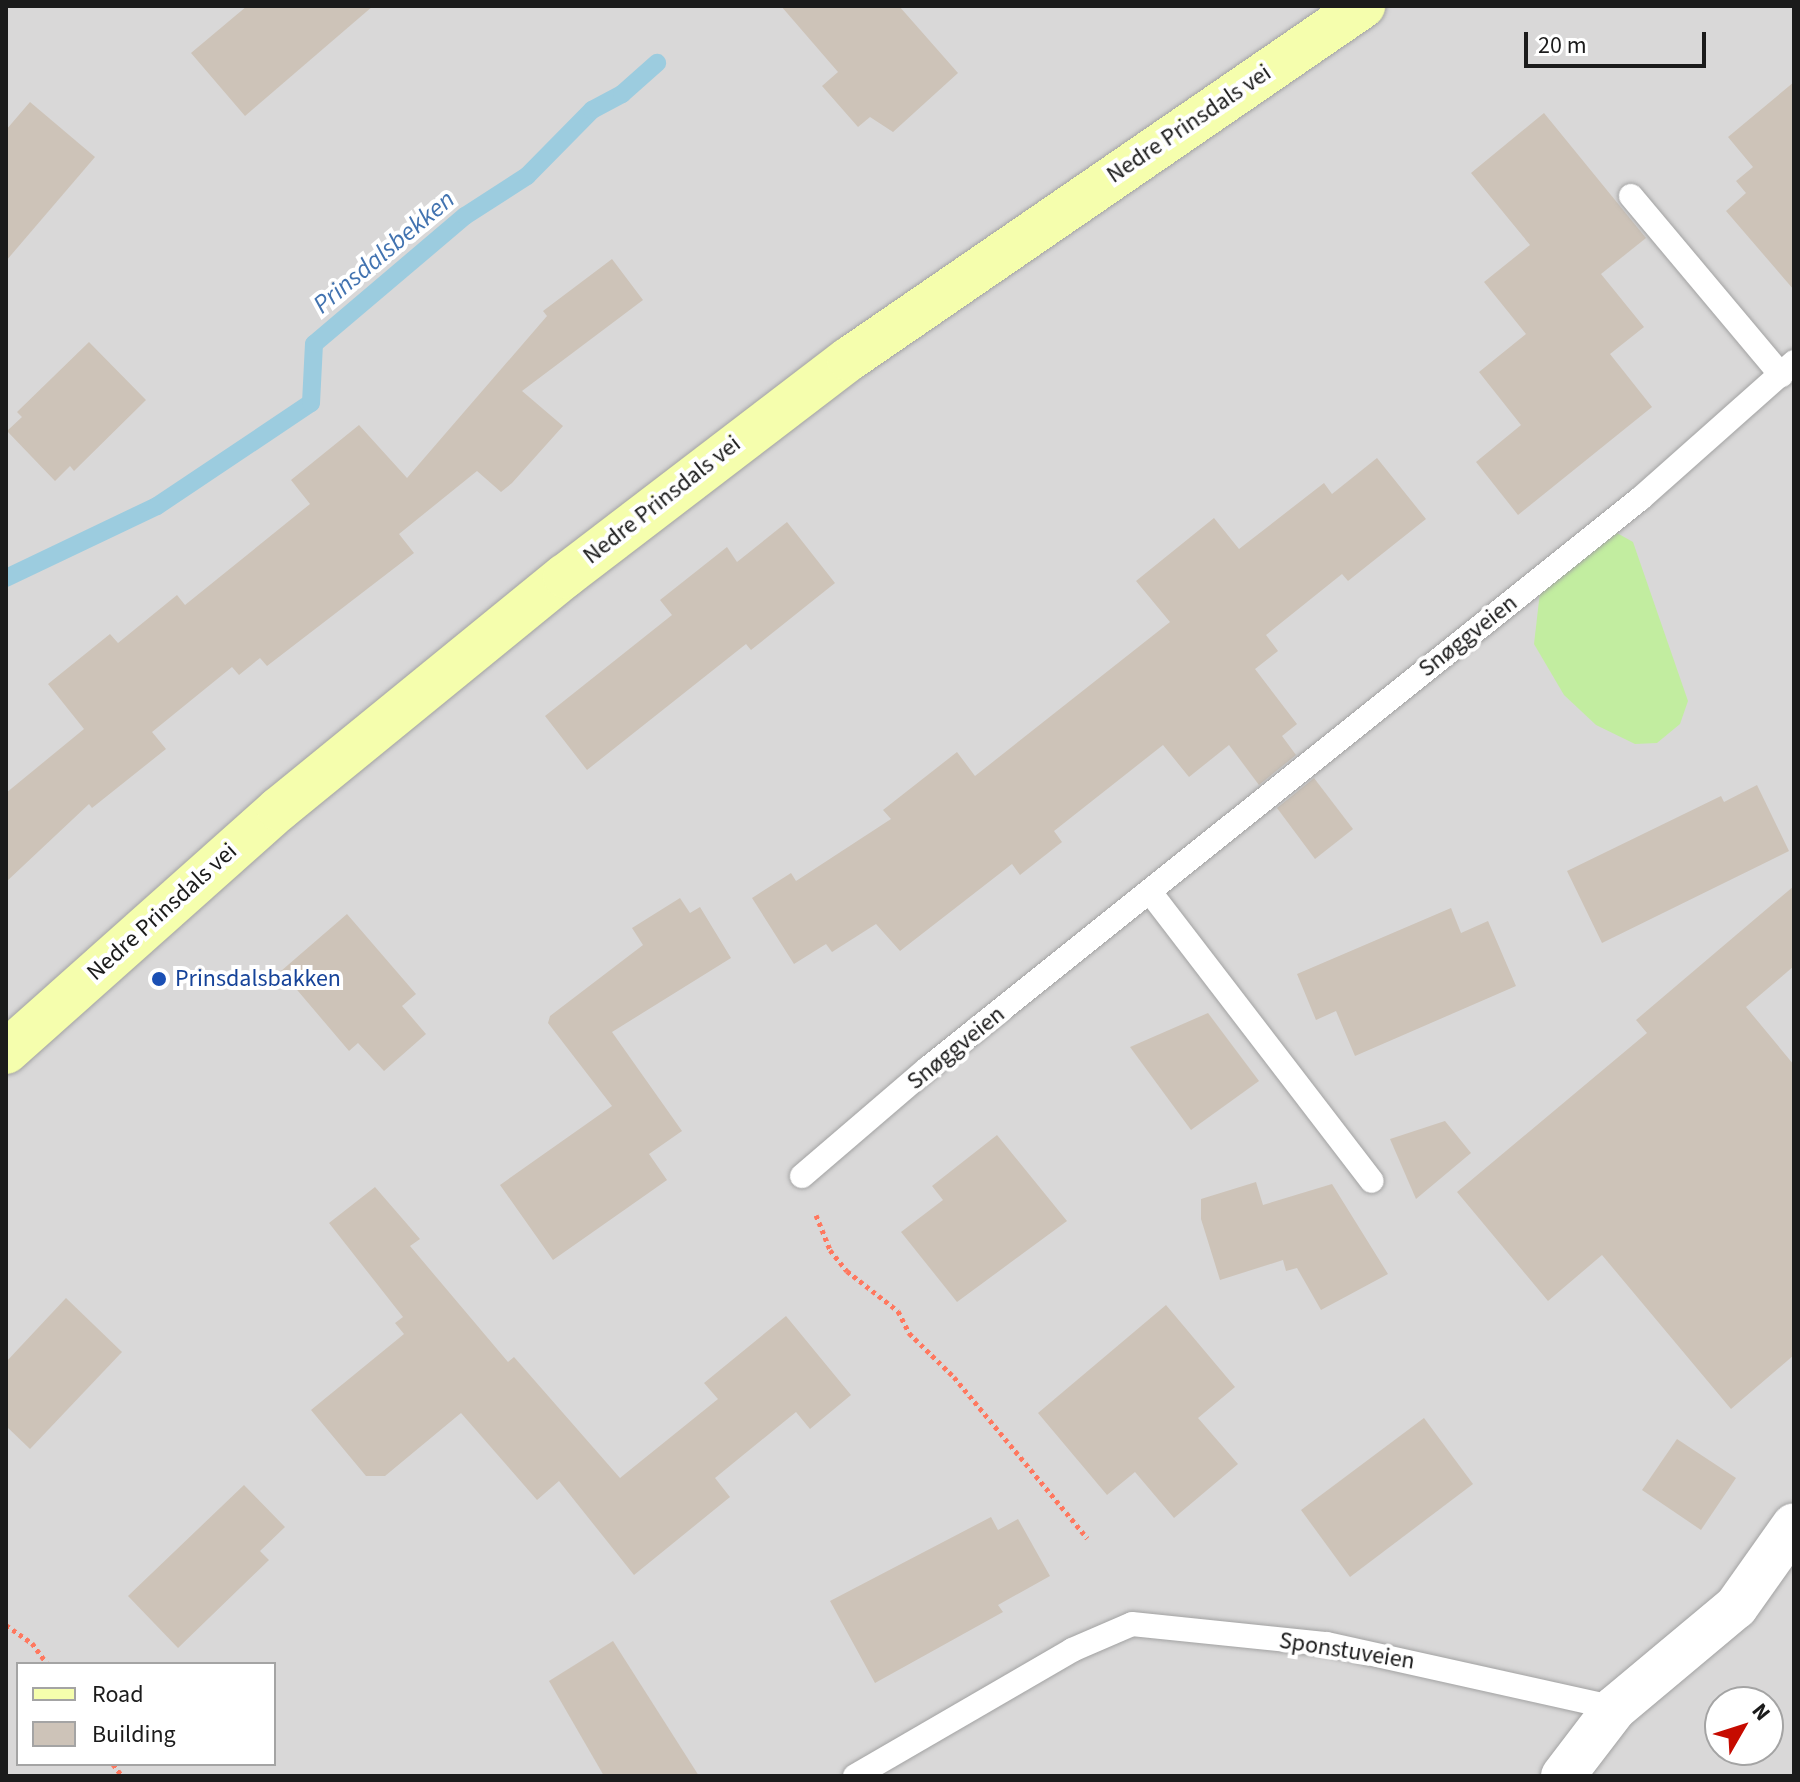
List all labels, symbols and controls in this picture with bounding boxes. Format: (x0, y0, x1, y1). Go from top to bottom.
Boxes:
scale bar (1528, 16, 1710, 66)
text: 20 m (1538, 28, 1587, 63)
street label: Nedre Prinsdals vei (1101, 58, 1277, 190)
water label: Prinsdalsbekken (307, 184, 461, 320)
street label: Nedre Prinsdals vei (578, 430, 746, 570)
street label: Snøggveien (1413, 589, 1523, 683)
street label: Nedre Prinsdals vei (81, 837, 243, 987)
place label: Prinsdalsbakken (175, 965, 341, 993)
marker: Prinsdalsbakken (150, 970, 168, 988)
street label: Snøggveien (901, 1000, 1011, 1096)
street label: Sponstuveien (1277, 1626, 1417, 1676)
legend (16, 1662, 276, 1766)
text: Road (92, 1677, 144, 1712)
north arrow (1704, 1686, 1784, 1766)
text: N (1744, 1696, 1778, 1728)
text: Building (92, 1717, 176, 1752)

